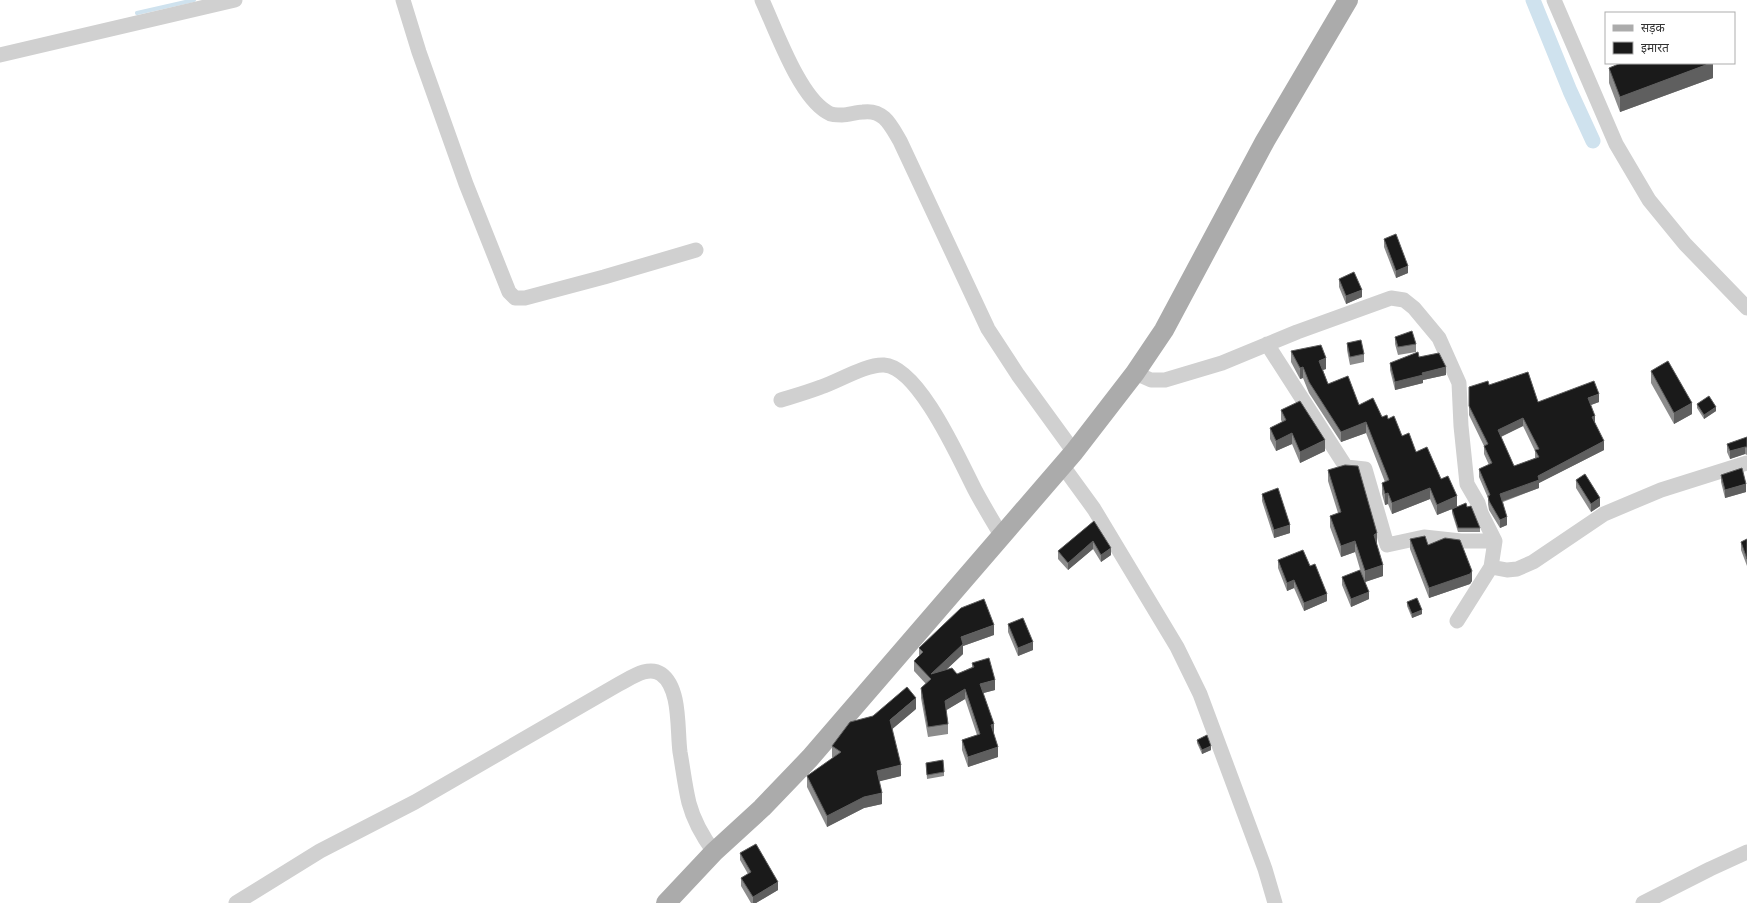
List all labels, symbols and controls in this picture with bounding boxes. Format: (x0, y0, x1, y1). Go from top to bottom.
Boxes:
legend (1605, 12, 1735, 64)
text: सड़क (1641, 21, 1666, 35)
text: इमारत (1641, 41, 1670, 55)

